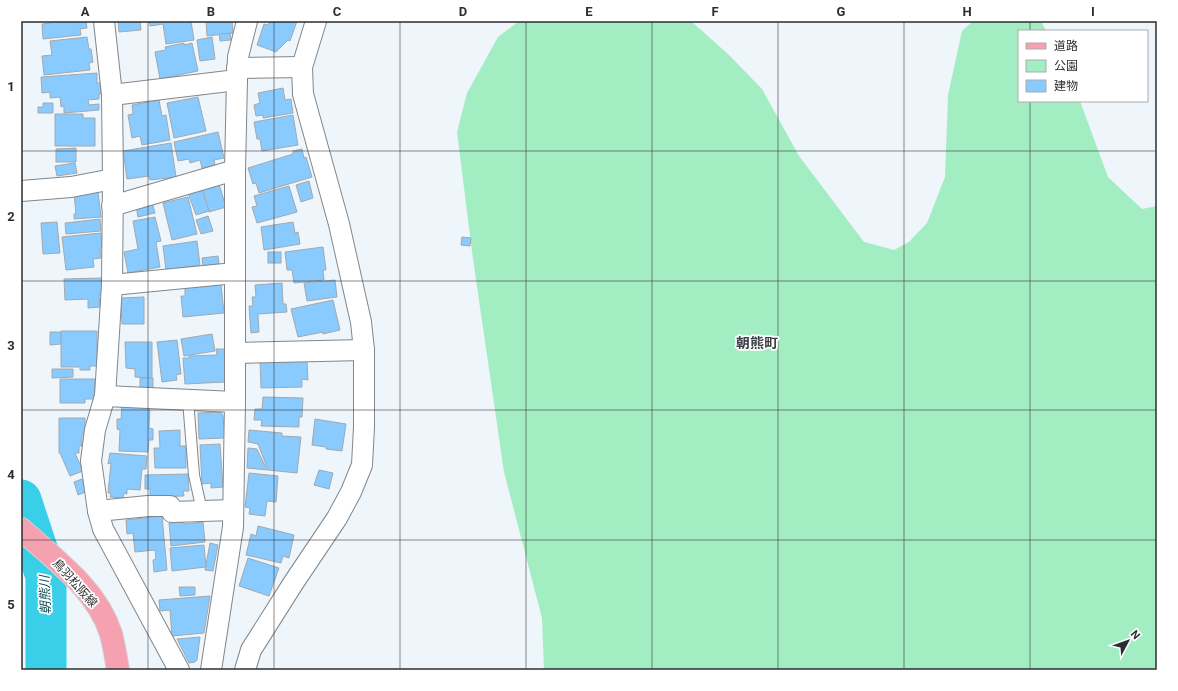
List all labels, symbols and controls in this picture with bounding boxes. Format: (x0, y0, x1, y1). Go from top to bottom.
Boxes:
text: A (81, 4, 90, 19)
text: B (207, 4, 215, 19)
text: C (333, 4, 342, 19)
text: D (459, 4, 467, 19)
text: E (585, 4, 593, 19)
text: F (711, 4, 719, 19)
text: G (837, 4, 846, 19)
text: H (962, 4, 972, 19)
text: I (1091, 4, 1095, 19)
legend (1018, 30, 1148, 102)
text: 道路 (1054, 39, 1078, 53)
text: 公園 (1054, 59, 1078, 73)
text: 1 (7, 79, 15, 94)
text: 建物 (1054, 79, 1078, 93)
text: 2 (7, 209, 15, 224)
district label: 朝熊町 (736, 335, 778, 351)
text: 3 (7, 338, 15, 353)
text: 4 (7, 467, 15, 482)
street label: 鳥羽松阪線 (50, 556, 100, 610)
water label: 朝熊川 (37, 573, 53, 615)
text: 5 (7, 597, 15, 612)
north arrow (1108, 621, 1148, 661)
text: N (1128, 628, 1143, 642)

